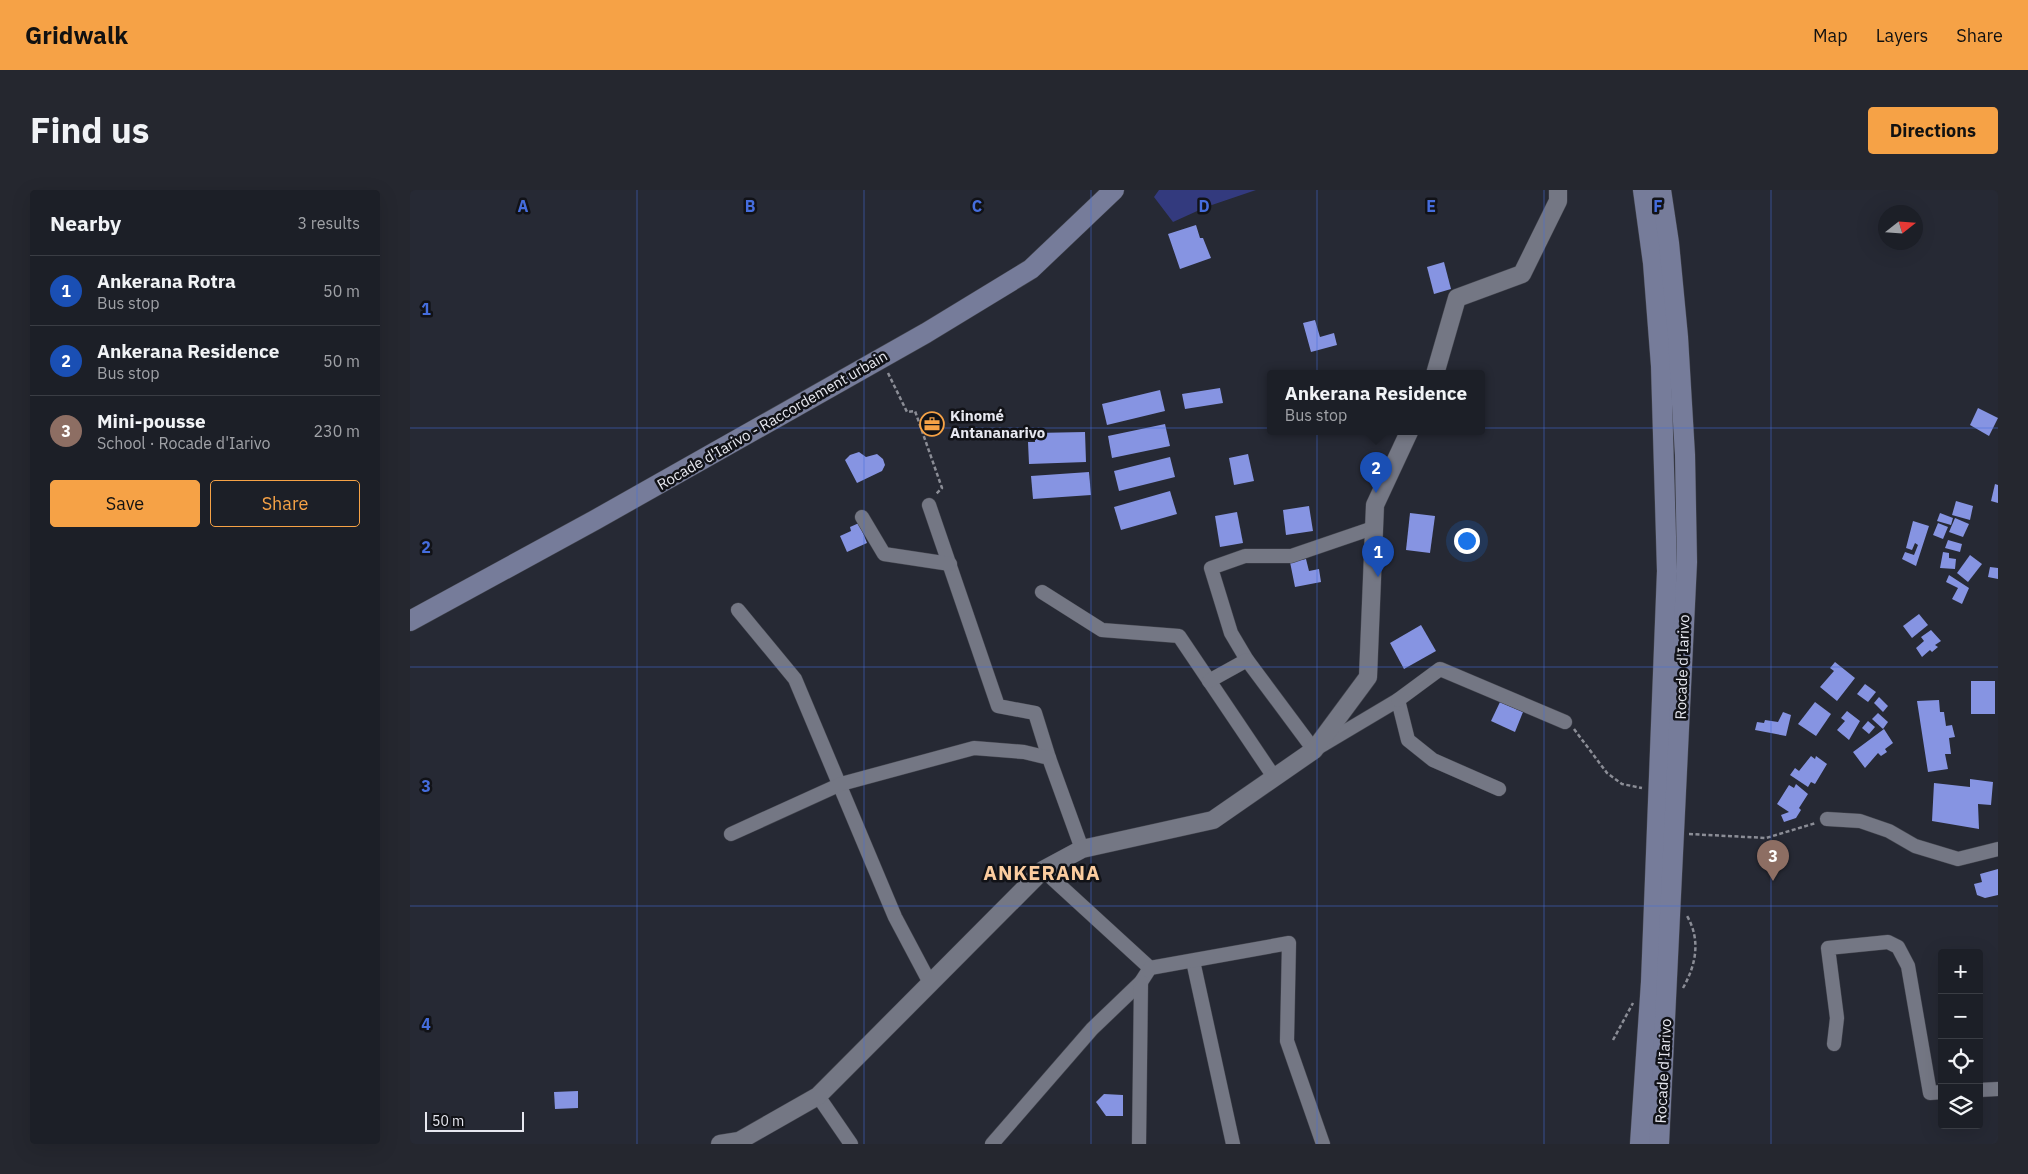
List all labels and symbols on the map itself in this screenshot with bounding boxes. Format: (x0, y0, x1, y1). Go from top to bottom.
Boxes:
text: A (518, 196, 529, 216)
text: B (745, 196, 756, 216)
text: C (972, 196, 982, 216)
text: D (1198, 196, 1210, 216)
text: E (1426, 196, 1436, 216)
text: F (1653, 196, 1663, 216)
north arrow (1878, 205, 1923, 250)
text: 1 (421, 299, 431, 319)
street label: Rocade d'Iarivo - Raccordement urbain (653, 346, 891, 494)
place label: Kinomé Antananarivo (950, 406, 1045, 442)
office icon: Kinomé Antananarivo (919, 411, 945, 437)
pin: 2 (1360, 452, 1392, 493)
your location (1454, 528, 1480, 554)
pin: 1 (1362, 536, 1394, 577)
text: 2 (421, 537, 431, 557)
street label: Rocade d'Iarivo (1671, 614, 1693, 720)
text: 3 (421, 776, 431, 796)
pin: 3 (1757, 840, 1789, 881)
district label: ANKERANA (983, 859, 1101, 886)
text: 4 (421, 1014, 431, 1034)
street label: Rocade d'Iarivo (1651, 1018, 1675, 1124)
scale bar (425, 1109, 524, 1132)

